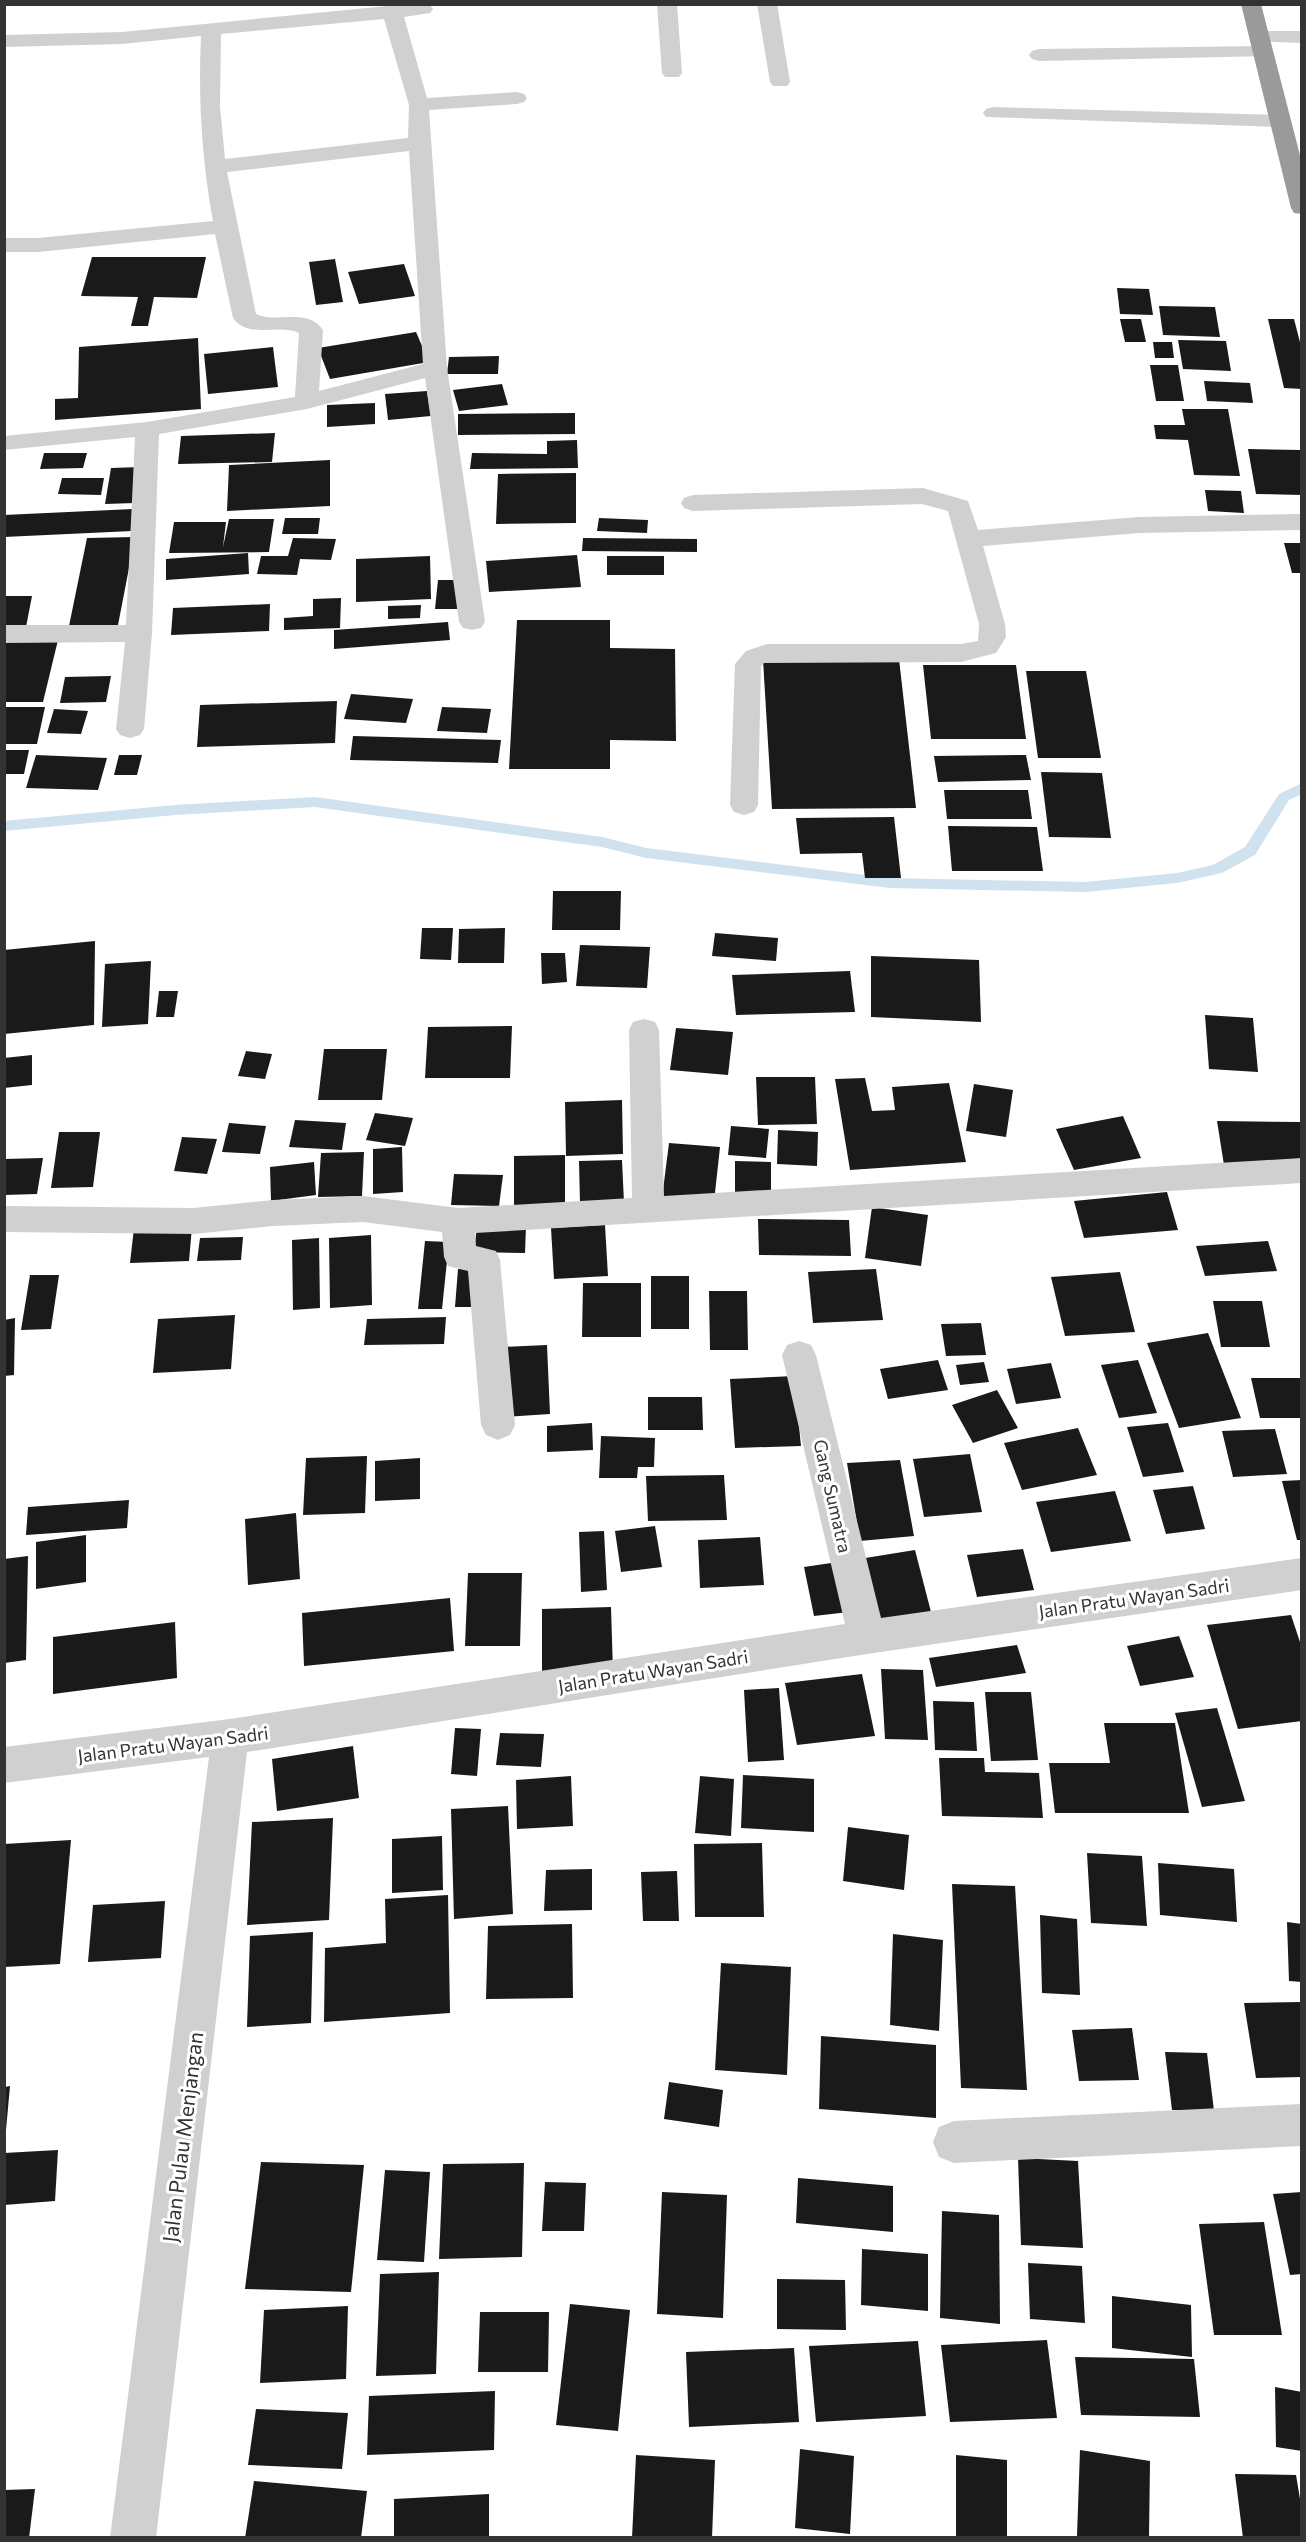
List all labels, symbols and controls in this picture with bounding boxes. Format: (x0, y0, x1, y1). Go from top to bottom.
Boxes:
street label: Gang Sumatra (809, 1437, 857, 1555)
street label: Jalan Pratu Wayan Sadri (1037, 1574, 1231, 1622)
street label: Jalan Pratu Wayan Sadri (556, 1645, 750, 1697)
street label: Jalan Pratu Wayan Sadri (76, 1721, 270, 1767)
street label: Jalan Pulau Menjangan (157, 2030, 207, 2244)

